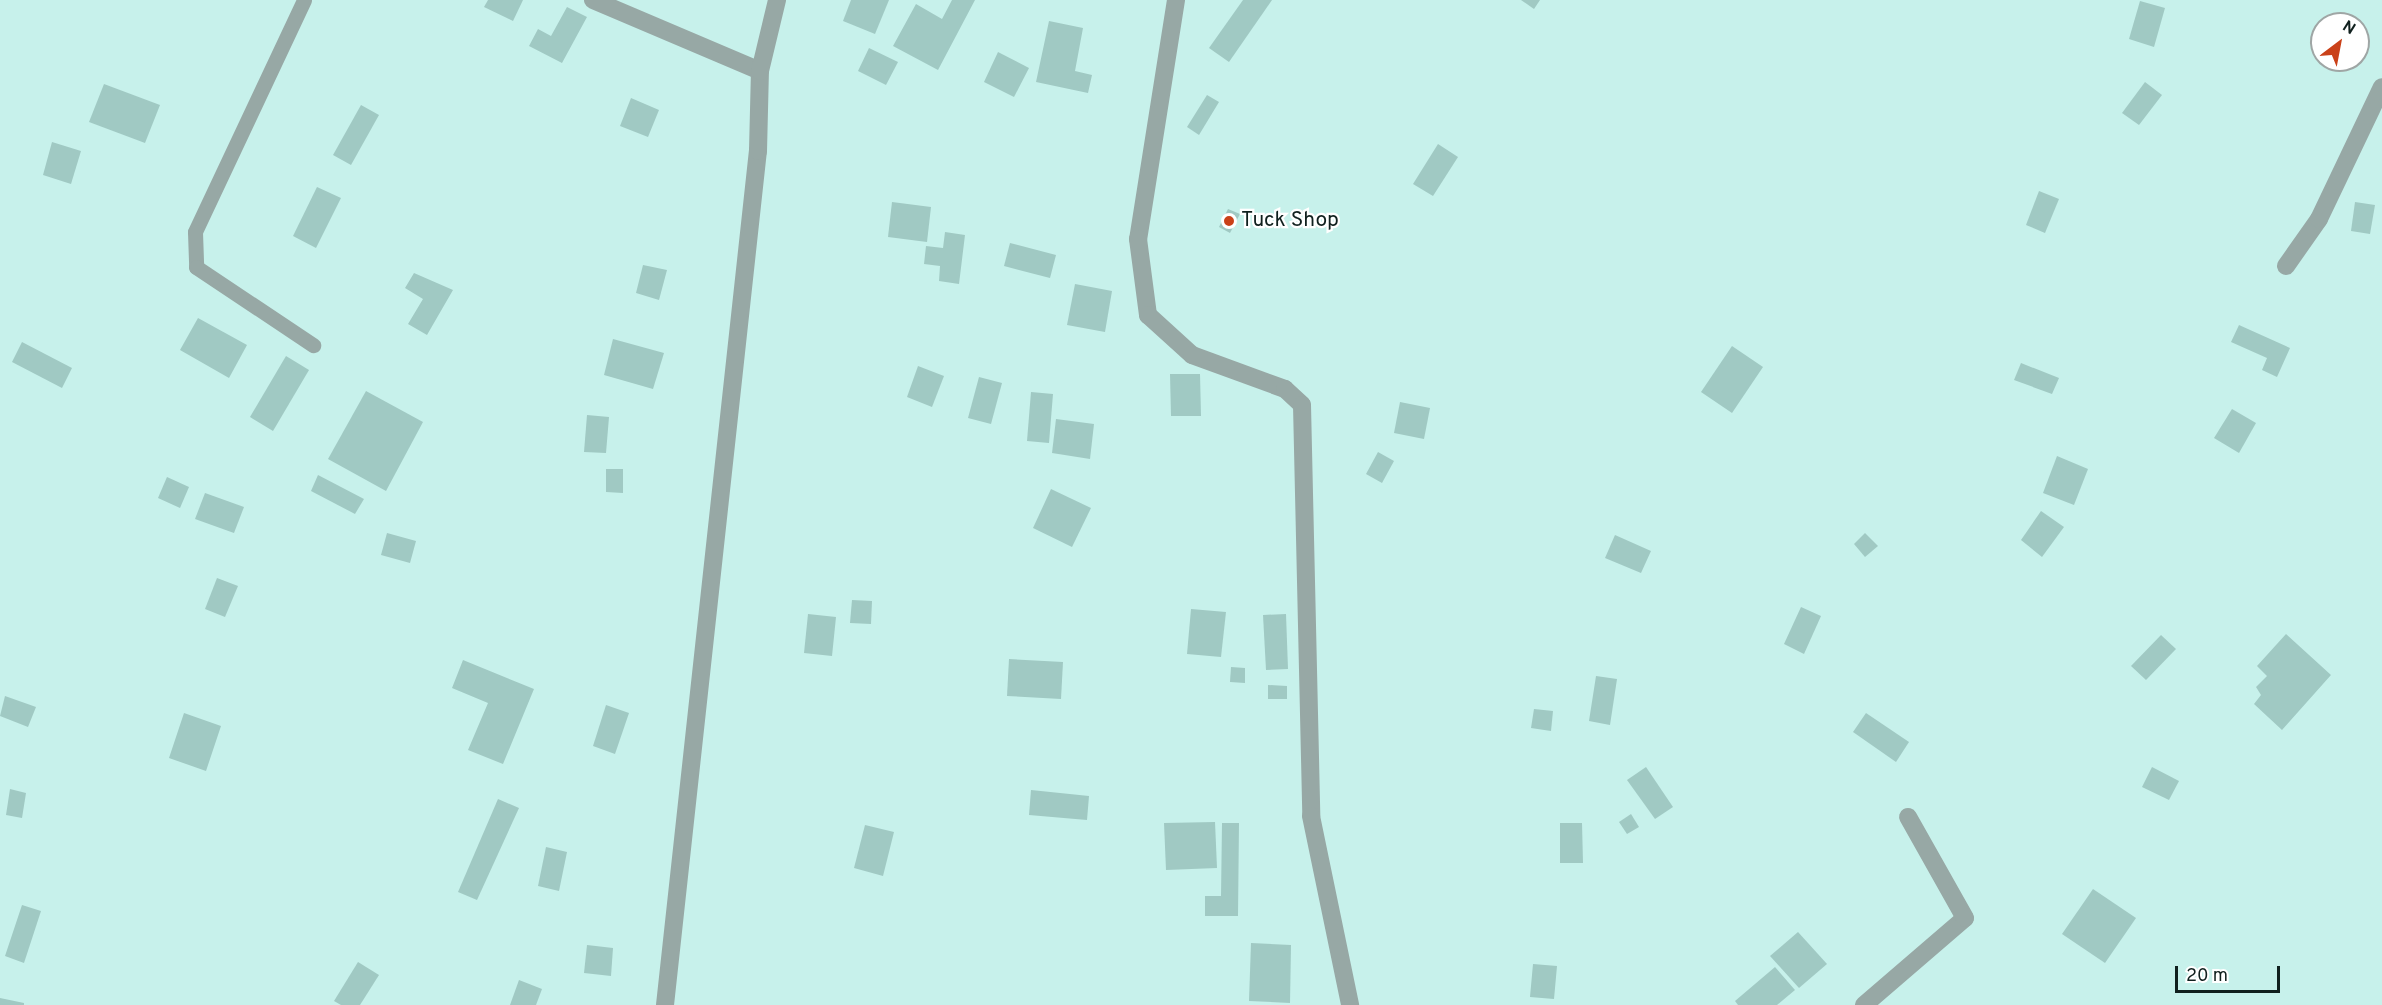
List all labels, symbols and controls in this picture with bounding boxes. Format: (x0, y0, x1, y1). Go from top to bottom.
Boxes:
north arrow (2310, 12, 2370, 72)
text: N (2338, 17, 2359, 40)
place label: Tuck Shop (1241, 208, 1339, 234)
marker: Tuck Shop (1222, 214, 1236, 228)
scale bar (2178, 954, 2283, 992)
text: 20 m (2186, 965, 2228, 988)

